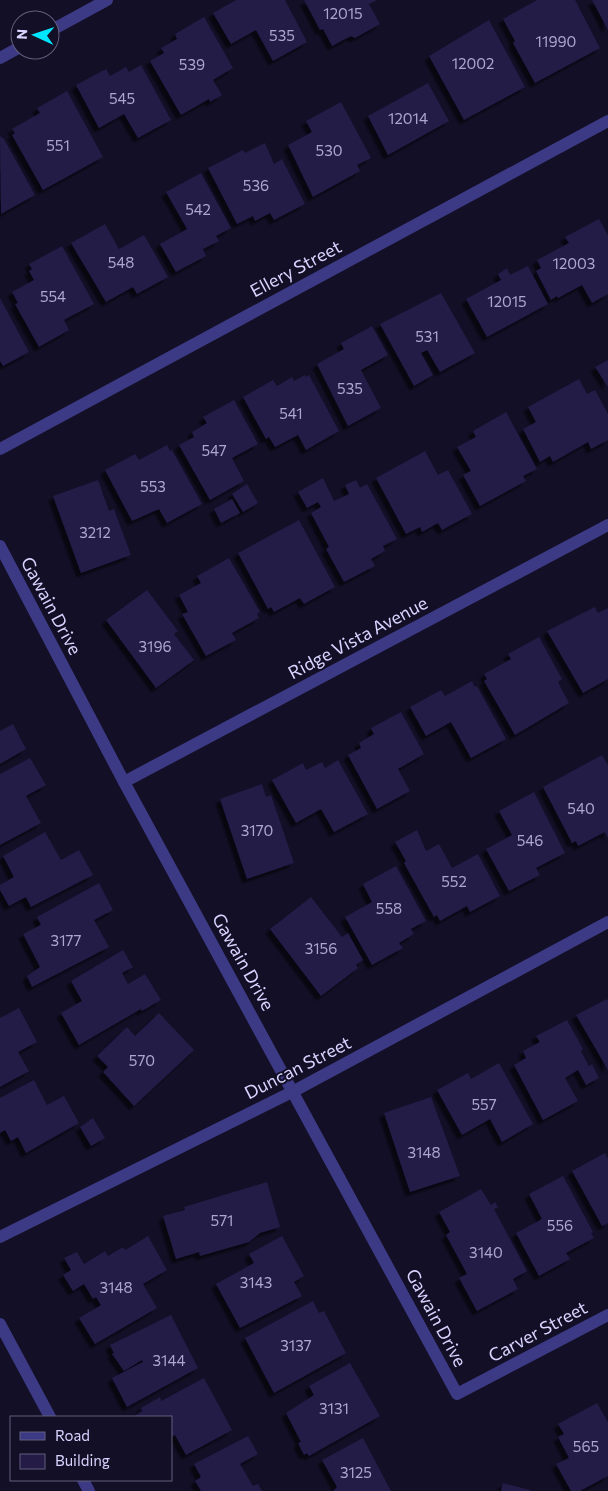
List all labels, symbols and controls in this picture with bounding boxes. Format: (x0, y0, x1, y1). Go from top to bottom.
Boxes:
house number: 12015 (323, 4, 363, 22)
north arrow (10, 10, 60, 60)
house number: 535 (269, 26, 295, 44)
text: N (13, 29, 30, 40)
house number: 11990 (536, 32, 576, 50)
house number: 12002 (452, 54, 494, 72)
house number: 539 (179, 55, 205, 73)
house number: 545 (109, 89, 135, 107)
house number: 12014 (388, 109, 428, 127)
house number: 551 (46, 136, 70, 154)
house number: 530 (316, 141, 342, 159)
house number: 536 (243, 176, 269, 194)
house number: 542 (185, 200, 211, 218)
street label: Ellery Street (246, 235, 345, 301)
house number: 548 (108, 253, 134, 271)
house number: 12003 (553, 254, 595, 272)
house number: 554 (40, 287, 66, 305)
house number: 12015 (487, 292, 527, 310)
house number: 531 (415, 327, 439, 345)
house number: 535 (337, 379, 363, 397)
house number: 541 (279, 404, 303, 422)
house number: 547 (201, 441, 227, 459)
house number: 553 (140, 477, 166, 495)
house number: 3212 (79, 523, 111, 541)
street label: Gawain Drive (17, 553, 87, 658)
street label: Ridge Vista Avenue (284, 591, 431, 683)
house number: 3196 (138, 637, 172, 655)
house number: 540 (567, 799, 595, 817)
house number: 3170 (241, 821, 273, 839)
house number: 546 (517, 831, 543, 849)
house number: 552 (441, 872, 467, 890)
house number: 558 (376, 899, 402, 917)
street label: Gawain Drive (208, 909, 280, 1014)
house number: 3177 (51, 931, 81, 949)
house number: 3156 (305, 939, 337, 957)
street label: Duncan Street (241, 1031, 354, 1103)
house number: 570 (129, 1051, 155, 1069)
house number: 557 (471, 1095, 497, 1113)
house number: 3148 (407, 1143, 441, 1161)
house number: 571 (211, 1211, 233, 1229)
house number: 556 (547, 1216, 573, 1234)
house number: 3140 (469, 1243, 503, 1261)
street label: Gawain Drive (402, 1265, 472, 1370)
house number: 3143 (240, 1273, 272, 1291)
house number: 3148 (99, 1278, 133, 1296)
street label: Carver Street (484, 1296, 591, 1366)
house number: 3137 (280, 1336, 312, 1354)
house number: 3144 (153, 1351, 185, 1369)
house number: 3131 (319, 1399, 349, 1417)
legend (10, 1416, 172, 1481)
text: Road (55, 1426, 90, 1444)
house number: 565 (573, 1437, 599, 1455)
text: Building (55, 1451, 110, 1469)
house number: 3125 (340, 1463, 372, 1481)

